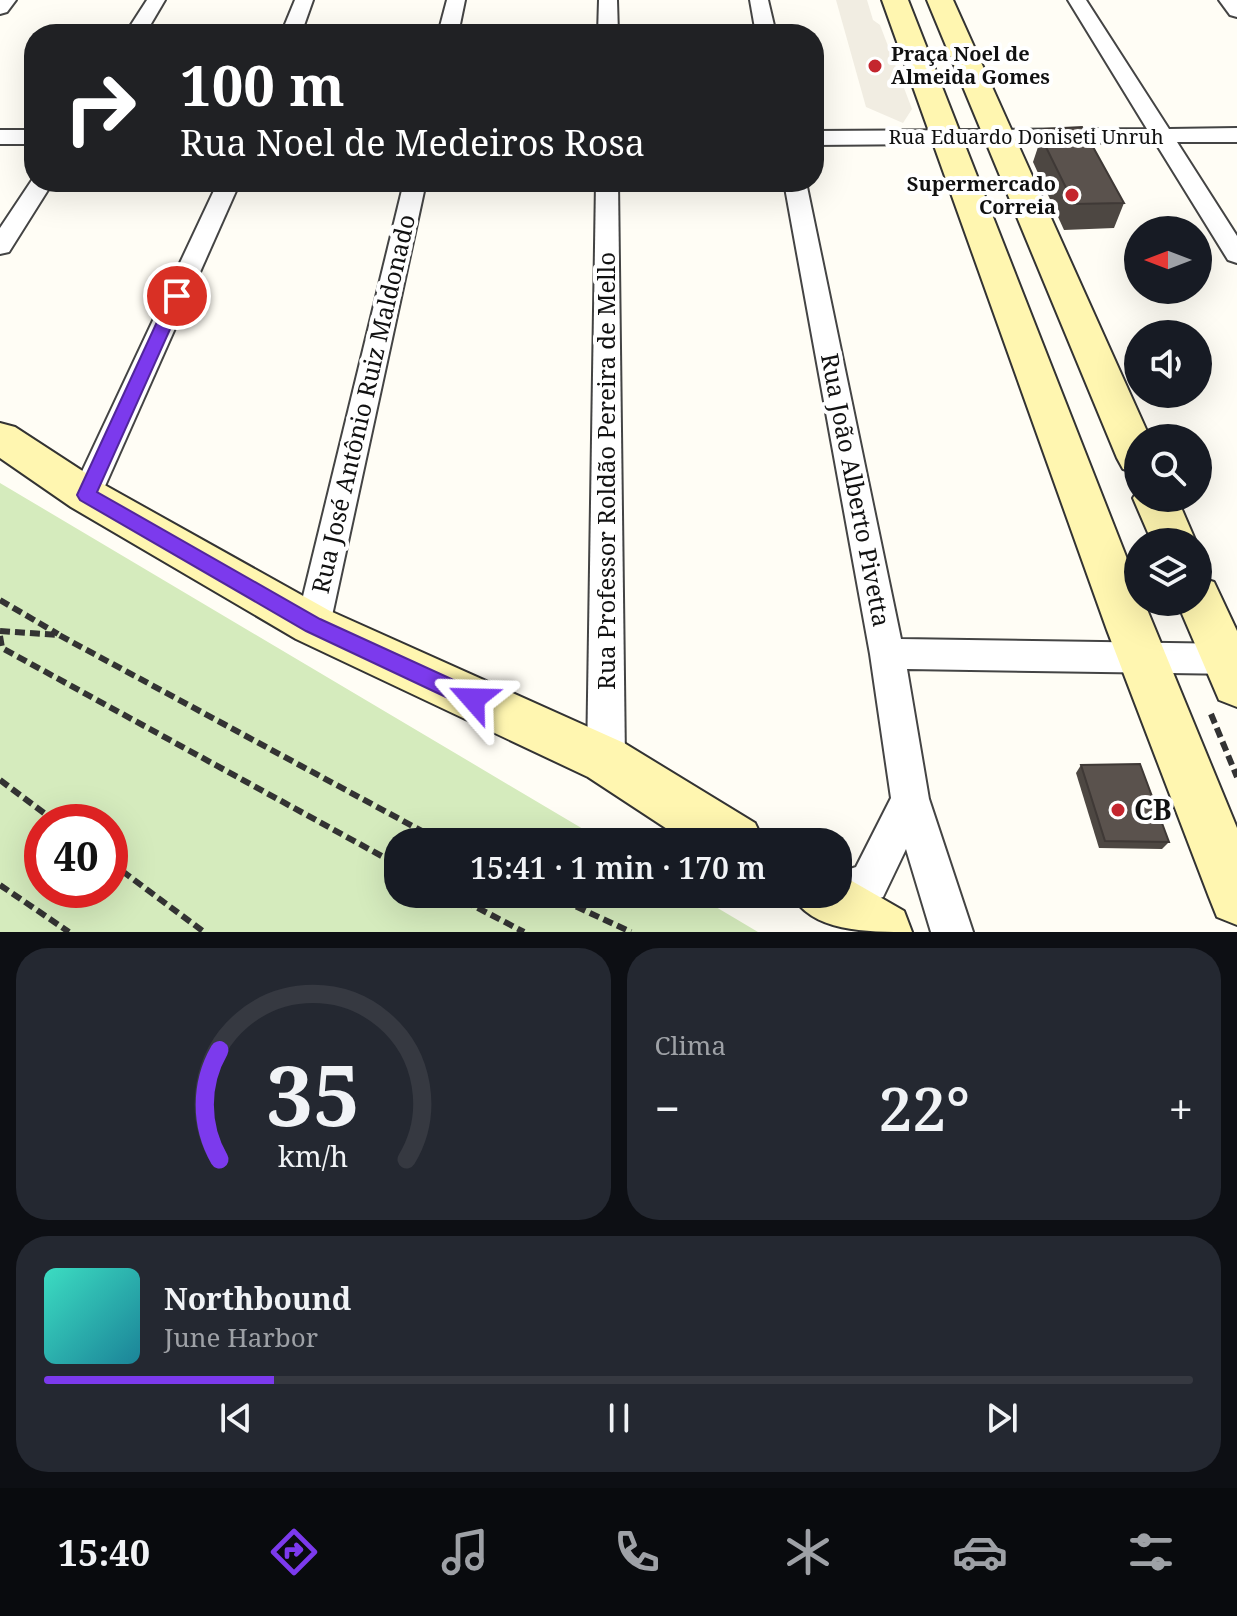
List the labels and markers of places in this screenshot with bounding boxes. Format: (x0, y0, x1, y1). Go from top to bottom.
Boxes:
place label: Praça Noel de Almeida Gomes (891, 40, 1050, 90)
marker: Praça Noel de Almeida Gomes (866, 57, 884, 75)
place label: Supermercado Correia (907, 170, 1056, 220)
marker: Supermercado Correia (1063, 186, 1081, 204)
pin (143, 262, 211, 330)
place label: CB (1134, 790, 1172, 828)
marker: CB (1109, 801, 1127, 819)

